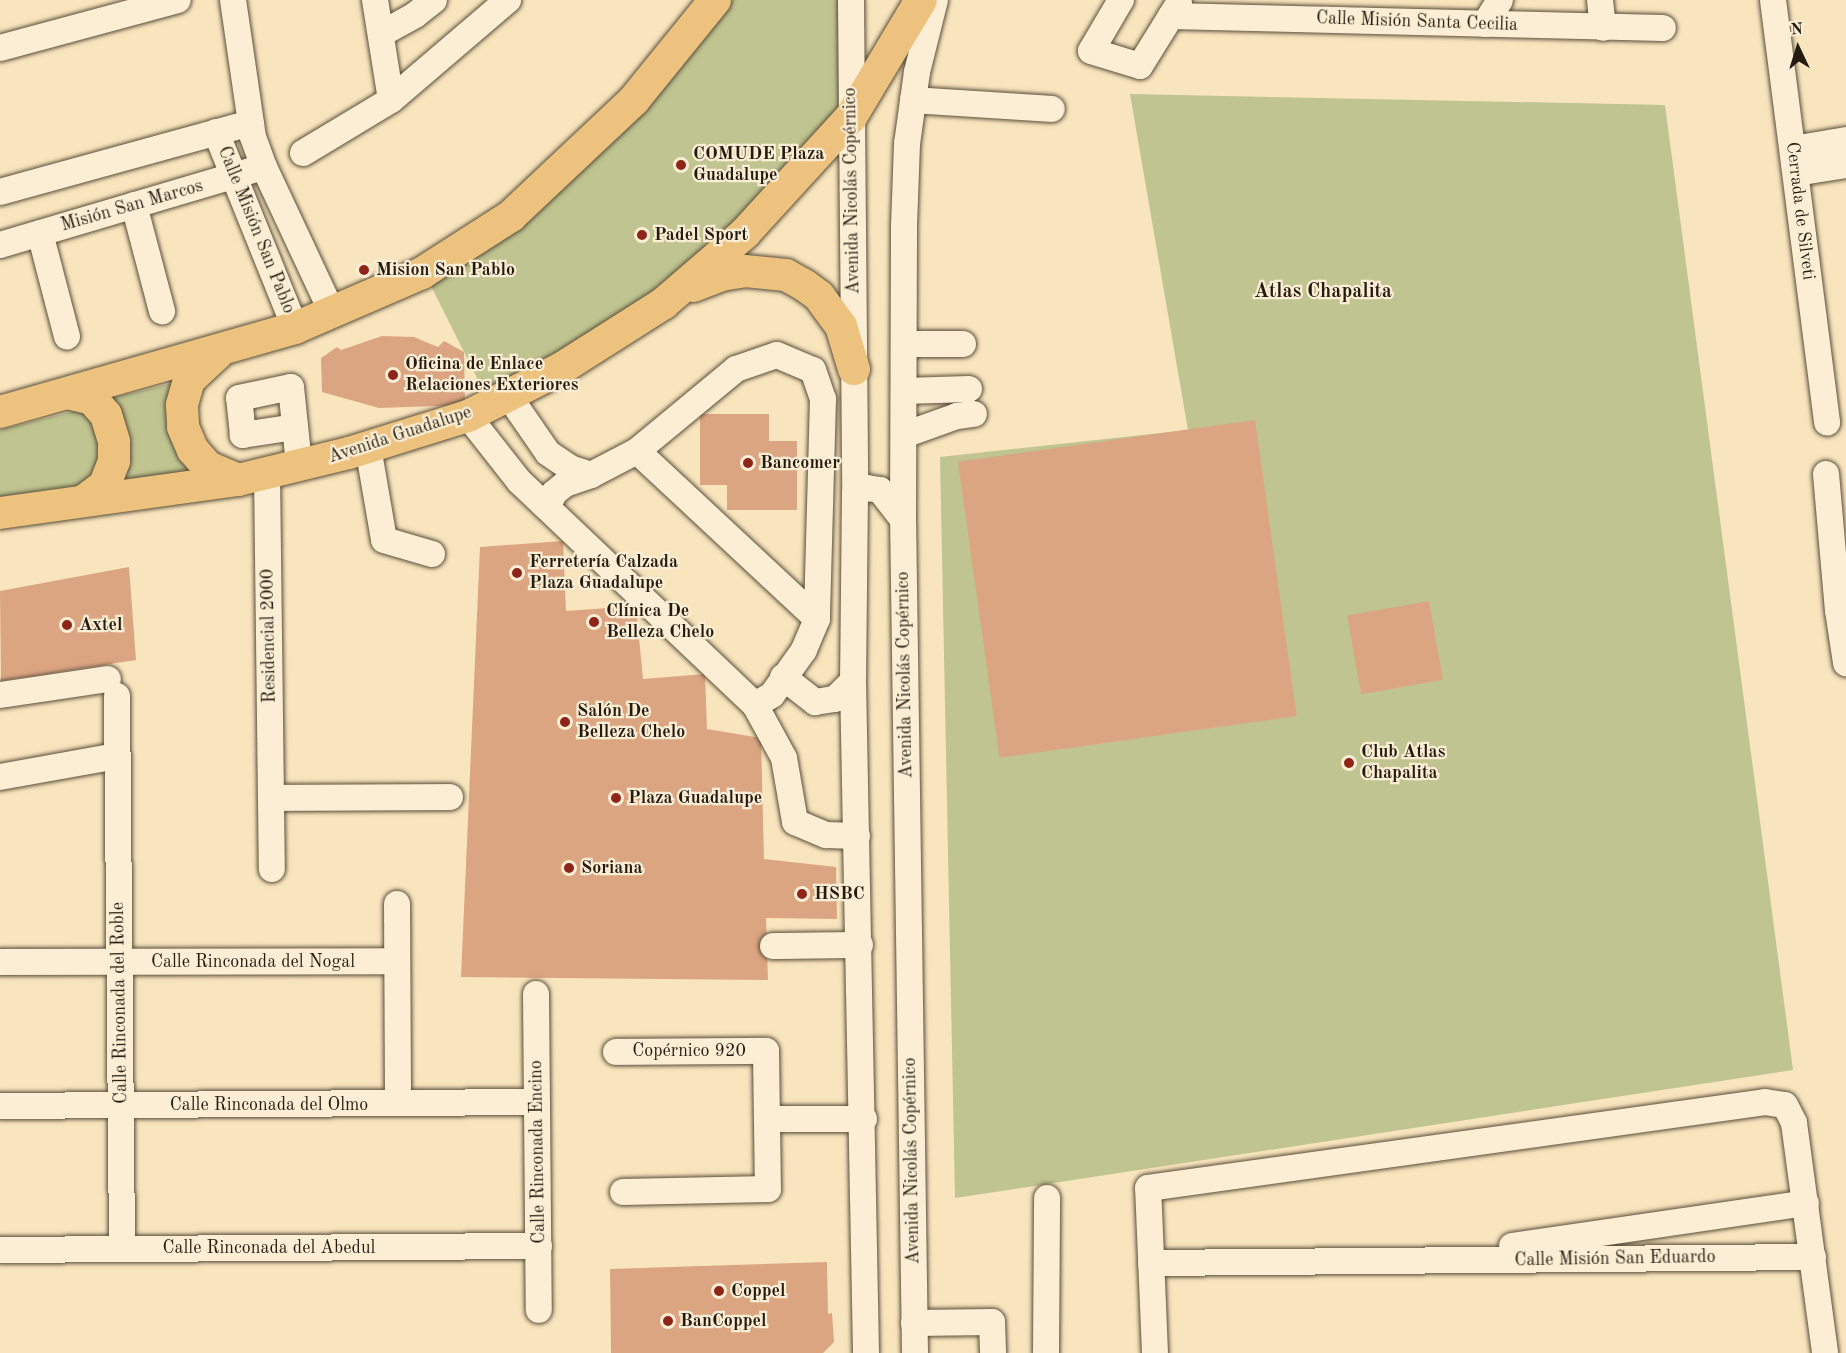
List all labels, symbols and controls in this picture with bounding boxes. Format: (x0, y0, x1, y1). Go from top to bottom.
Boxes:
street label: Calle Misión Santa Cecilia (1316, 8, 1518, 36)
north arrow (1768, 18, 1828, 78)
text: N (1790, 22, 1803, 38)
street label: Avenida Nicolás Copérnico (839, 87, 865, 295)
street label: Cerrada de Silveti (1781, 141, 1819, 281)
street label: Calle Misión San Pablo (213, 143, 299, 317)
place label: COMUDE Plaza Guadalupe (693, 144, 824, 186)
marker: COMUDE Plaza Guadalupe (674, 158, 688, 172)
street label: Misión San Marcos (58, 175, 206, 237)
place label: Padel Sport (654, 224, 748, 246)
marker: Padel Sport (635, 228, 649, 242)
place label: Mision San Pablo (376, 259, 515, 281)
marker: Mision San Pablo (357, 263, 371, 277)
district label: Atlas Chapalita (1254, 280, 1392, 304)
place label: Oficina de Enlace Relaciones Exteriores (405, 354, 579, 397)
marker: Oficina de Enlace Relaciones Exteriores (386, 368, 400, 382)
street label: Avenida Guadalupe (326, 402, 474, 468)
place label: Bancomer (760, 452, 840, 474)
marker: Bancomer (741, 456, 755, 470)
place label: Ferretería Calzada Plaza Guadalupe (529, 552, 678, 594)
marker: Ferretería Calzada Plaza Guadalupe (510, 566, 524, 580)
street label: Residencial 2000 (257, 569, 281, 703)
street label: Avenida Nicolás Copérnico (892, 571, 918, 779)
place label: Clínica De Belleza Chelo (606, 601, 714, 644)
place label: Axtel (79, 614, 123, 636)
marker: Clínica De Belleza Chelo (587, 615, 601, 629)
marker: Axtel (60, 618, 74, 632)
place label: Salón De Belleza Chelo (577, 701, 685, 744)
marker: Salón De Belleza Chelo (558, 715, 572, 729)
place label: Club Atlas Chapalita (1361, 742, 1445, 784)
marker: Club Atlas Chapalita (1342, 756, 1356, 770)
place label: Plaza Guadalupe (628, 787, 762, 809)
marker: Plaza Guadalupe (609, 791, 623, 805)
place label: Soriana (581, 857, 643, 879)
marker: Soriana (562, 861, 576, 875)
place label: HSBC (814, 883, 865, 905)
marker: HSBC (795, 887, 809, 901)
street label: Calle Rinconada del Roble (107, 902, 133, 1104)
street label: Calle Rinconada del Nogal (151, 951, 355, 973)
street label: Copérnico 920 (632, 1040, 746, 1062)
street label: Avenida Nicolás Copérnico (899, 1057, 925, 1265)
street label: Calle Rinconada Encino (526, 1060, 550, 1244)
street label: Calle Rinconada del Olmo (170, 1094, 368, 1116)
street label: Calle Rinconada del Abedul (163, 1237, 375, 1259)
street label: Calle Misión San Eduardo (1514, 1246, 1716, 1272)
place label: Coppel (731, 1280, 786, 1302)
marker: Coppel (712, 1284, 726, 1298)
place label: BanCoppel (680, 1310, 767, 1332)
marker: BanCoppel (661, 1314, 675, 1328)

